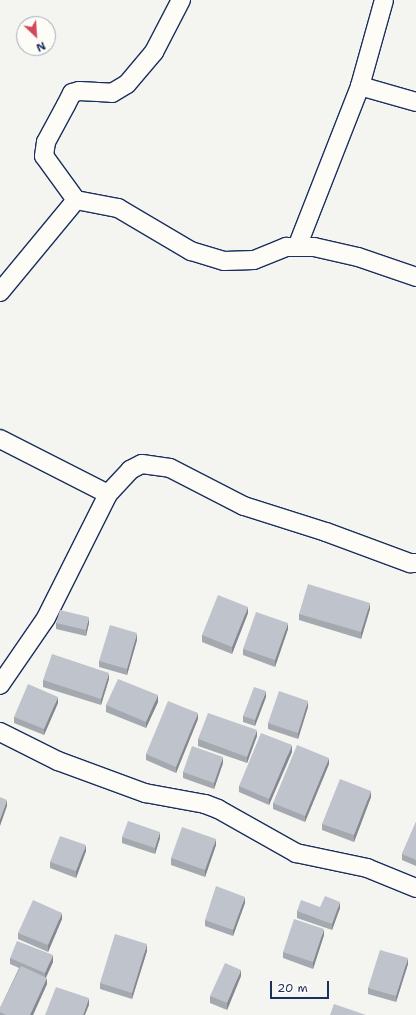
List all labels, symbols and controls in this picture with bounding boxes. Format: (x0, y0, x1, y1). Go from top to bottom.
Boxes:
north arrow (16, 16, 56, 56)
text: N (34, 38, 48, 55)
scale bar (272, 973, 331, 999)
text: 20 m (277, 980, 308, 996)

